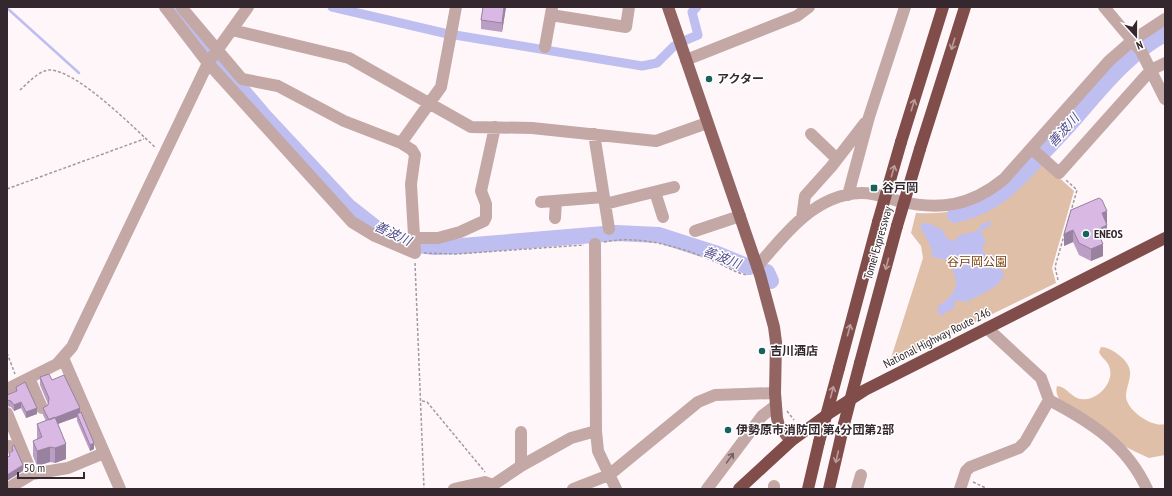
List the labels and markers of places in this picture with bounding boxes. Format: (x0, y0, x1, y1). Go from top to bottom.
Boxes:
place label: アクター (717, 71, 764, 86)
marker: アクター (704, 74, 714, 84)
place label: 谷戸岡 (882, 180, 918, 195)
marker: 谷戸岡 (869, 183, 879, 193)
place label: ENEOS (1094, 226, 1123, 241)
marker: ENEOS (1081, 229, 1091, 239)
place label: 吉川酒店 (770, 343, 818, 358)
marker: 吉川酒店 (757, 346, 767, 356)
place label: 伊勢原市消防団 第4分団第2部 (736, 422, 894, 437)
marker: 伊勢原市消防団 第4分団第2部 (723, 425, 733, 435)

